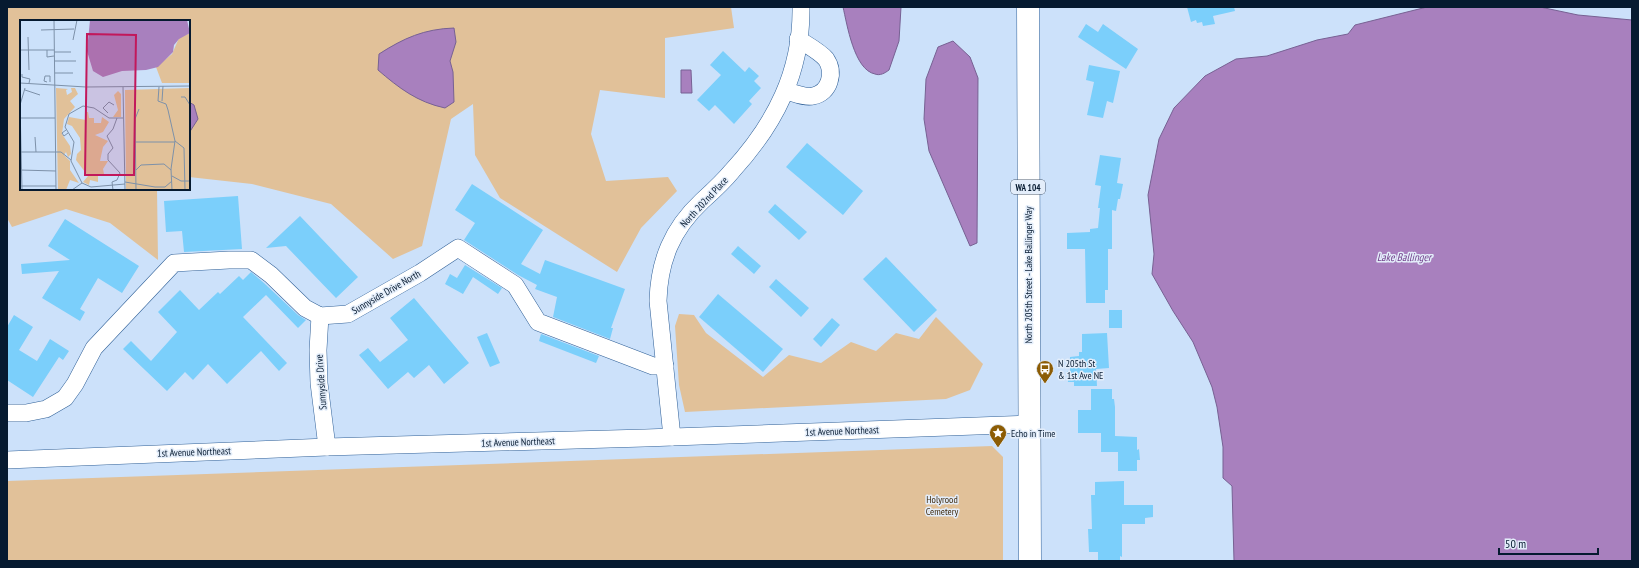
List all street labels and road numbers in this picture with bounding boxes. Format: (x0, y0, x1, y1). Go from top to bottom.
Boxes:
street label: North 202nd Place (677, 174, 731, 230)
road number: WA 104 (1011, 180, 1045, 194)
street label: North 205th Street - Lake Ballinger Way (1022, 206, 1035, 344)
street label: Sunnyside Drive North (349, 267, 423, 317)
street label: Sunnyside Drive (313, 354, 329, 410)
street label: 1st Avenue Northeast (805, 423, 879, 439)
street label: 1st Avenue Northeast (481, 434, 555, 450)
street label: 1st Avenue Northeast (157, 444, 231, 460)

